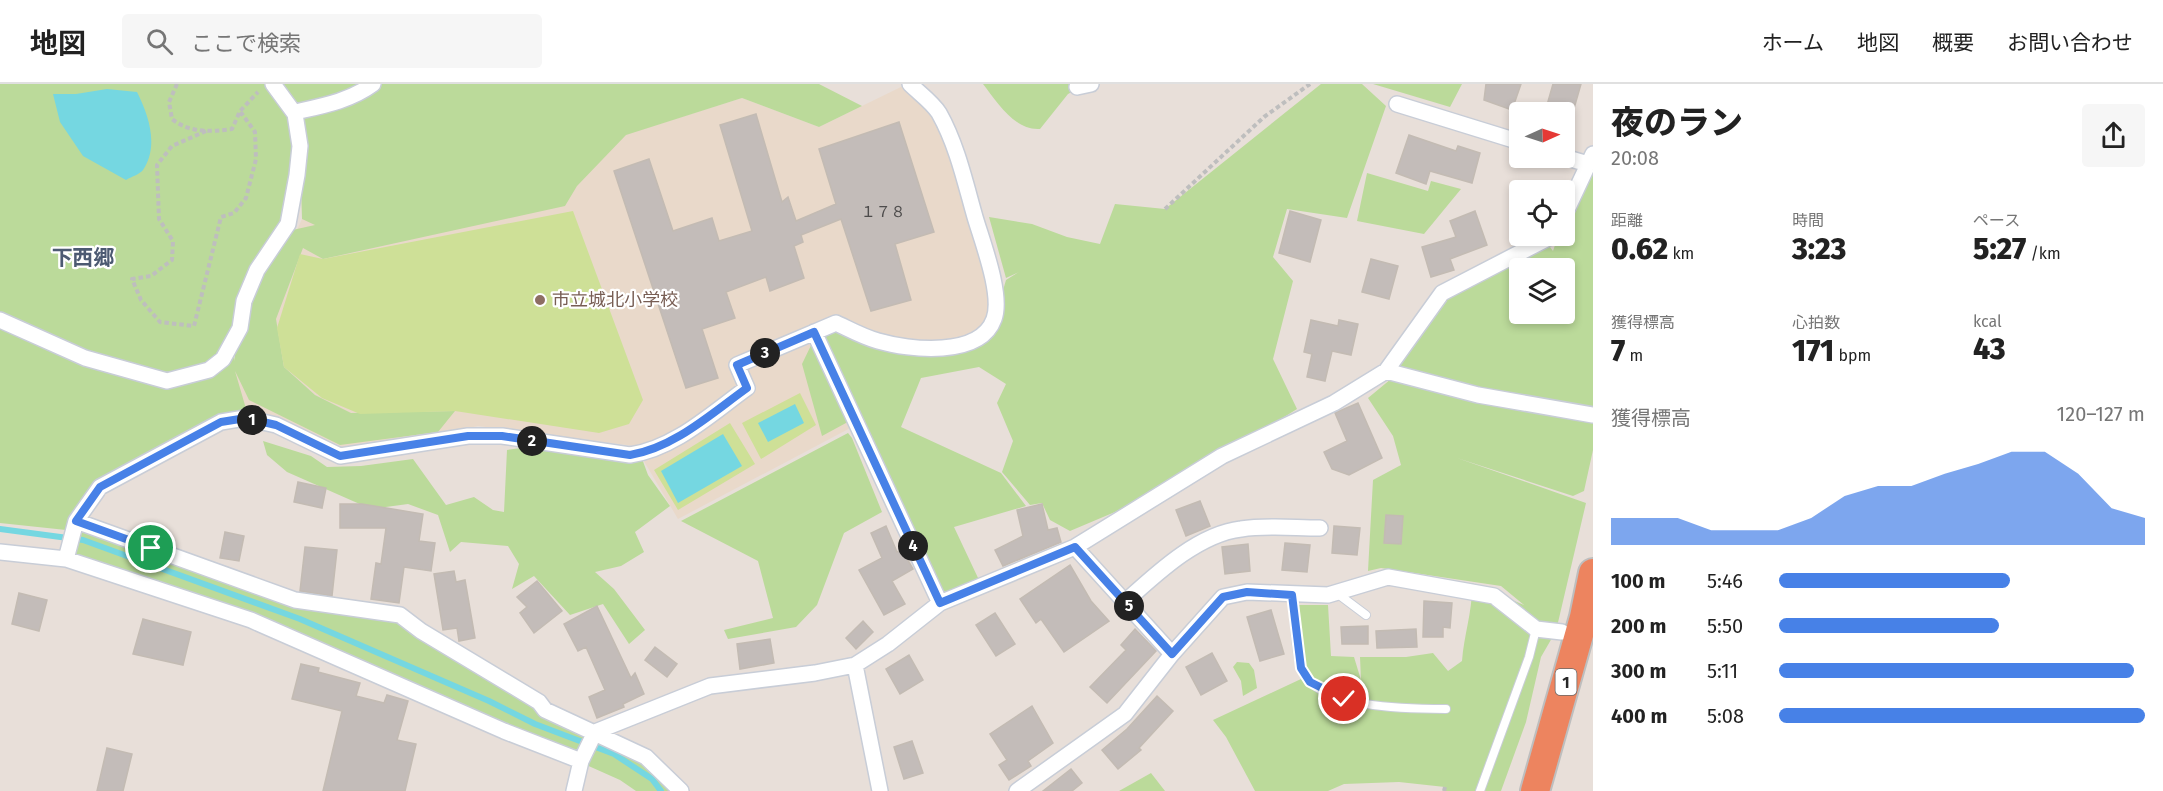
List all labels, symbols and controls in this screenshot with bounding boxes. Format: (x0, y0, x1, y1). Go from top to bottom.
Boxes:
search box (122, 14, 542, 68)
icon: search (143, 25, 176, 58)
text: 地図 (30, 27, 86, 60)
text: ここで検索 (191, 30, 301, 57)
text: ホーム (1762, 30, 1824, 56)
text: 地図 (1857, 30, 1899, 56)
text: 概要 (1932, 30, 1974, 56)
text: お問い合わせ (2007, 30, 2133, 56)
north arrow (1509, 102, 1575, 168)
map controls (1509, 102, 1575, 324)
text: 夜のラン (1611, 103, 1743, 143)
button: share (2082, 104, 2145, 167)
text: 20:08 (1611, 146, 1659, 170)
button: locate (1509, 180, 1575, 246)
house number: １７８ (860, 203, 906, 221)
text: 距離 (1611, 211, 1643, 230)
text: 時間 (1792, 211, 1824, 230)
text: ペース (1973, 211, 2020, 230)
text: 0.62 (1611, 231, 1668, 267)
text: 3:23 (1792, 231, 1846, 267)
text: 5:27 (1973, 231, 2026, 267)
text: km (1668, 244, 1694, 263)
text: /km (2026, 244, 2061, 263)
district label: 下西郷 (52, 245, 115, 271)
button: layers (1509, 258, 1575, 324)
place label: 市立城北小学校 (552, 289, 678, 311)
marker: 市立城北小学校 (533, 293, 547, 307)
text: kcal (1973, 312, 2002, 331)
text: 獲得標高 (1611, 313, 1675, 332)
text: 心拍数 (1792, 313, 1840, 332)
text: 43 (1973, 331, 2006, 367)
text: 7 (1611, 333, 1625, 369)
text: 171 (1792, 333, 1834, 369)
pin: 3 (750, 338, 780, 368)
text: 3 (761, 343, 769, 362)
text: m (1625, 346, 1643, 365)
text: bpm (1834, 346, 1871, 365)
text: 120–127 m (2057, 402, 2145, 426)
pin: 1 (237, 405, 267, 435)
text: 獲得標高 (1611, 406, 1691, 430)
text: 1 (248, 410, 256, 429)
pin: 2 (517, 426, 547, 456)
text: 2 (528, 431, 536, 450)
pin (125, 522, 176, 573)
icon: arrive (134, 531, 167, 564)
pin: 4 (898, 531, 928, 561)
text: 4 (908, 536, 918, 555)
text: 100 m (1611, 569, 1665, 593)
text: 5:46 (1707, 569, 1743, 593)
pin: 5 (1114, 591, 1144, 621)
text: 5 (1125, 596, 1133, 615)
text: 200 m (1611, 614, 1666, 638)
text: 5:50 (1707, 614, 1743, 638)
text: 300 m (1611, 659, 1666, 683)
text: 5:11 (1707, 659, 1738, 683)
road number: 1 (1556, 669, 1576, 695)
pin (1318, 673, 1369, 724)
icon: check (1327, 682, 1360, 715)
text: 400 m (1611, 704, 1667, 728)
text: 5:08 (1707, 704, 1744, 728)

